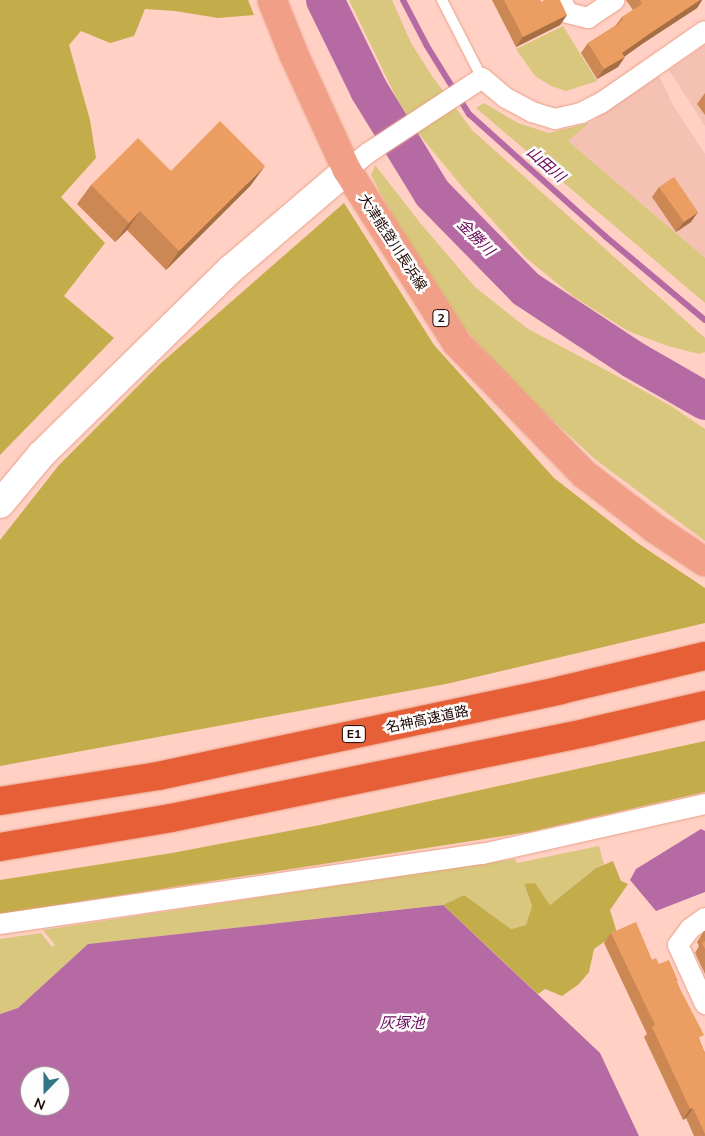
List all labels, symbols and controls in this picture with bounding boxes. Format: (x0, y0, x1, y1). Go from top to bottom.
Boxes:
water label: 山田川 (523, 142, 569, 186)
street label: 大津能登川長浜線 (355, 190, 431, 294)
water label: 金勝川 (454, 215, 498, 259)
road number: 2 (432, 308, 450, 328)
street label: 名神高速道路 (384, 702, 470, 736)
road number: E1 (342, 724, 366, 744)
water label: 灰塚池 (380, 1014, 424, 1032)
north arrow (20, 1066, 70, 1116)
text: N (31, 1094, 48, 1114)

